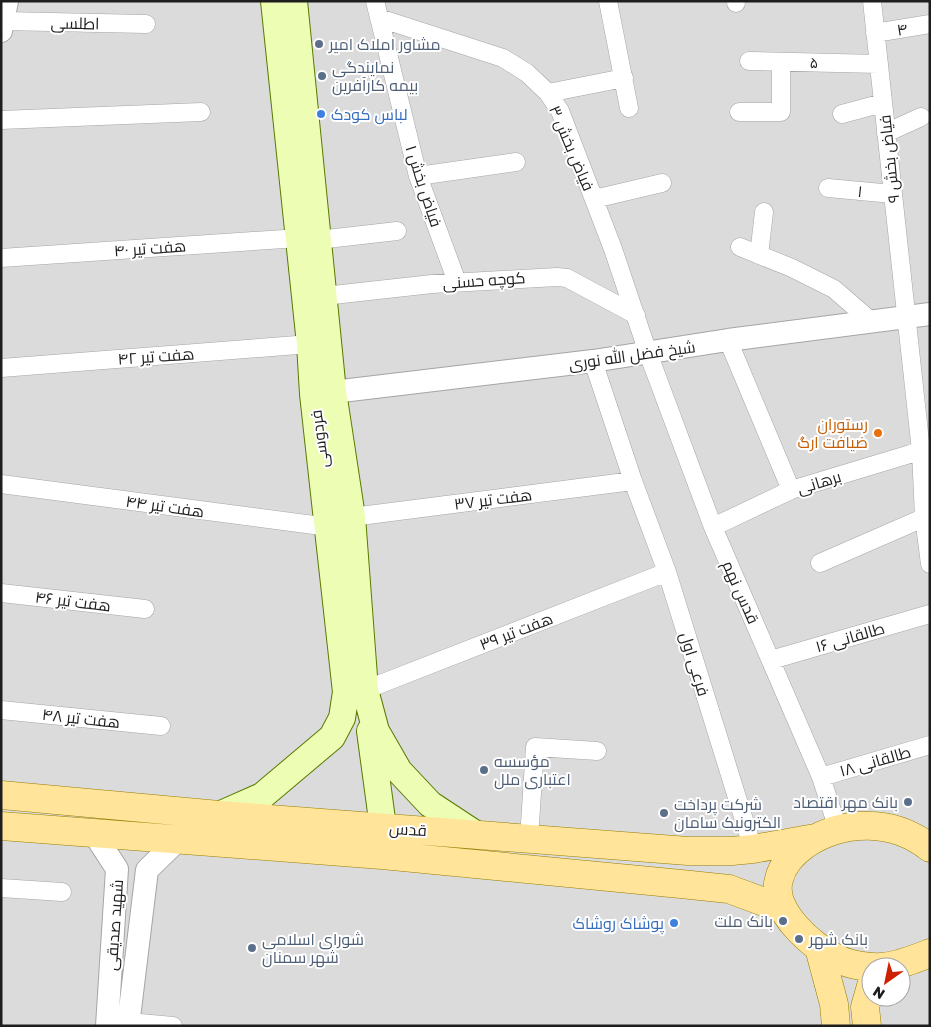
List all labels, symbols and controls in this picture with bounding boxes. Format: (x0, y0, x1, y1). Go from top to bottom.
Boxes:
street label: اطلسی (50, 13, 100, 34)
street label: ۴ (895, 18, 909, 40)
place label: مشاور املاک امیر (328, 34, 441, 54)
marker: مشاور املاک امیر (313, 38, 325, 50)
street label: ۵ (809, 52, 819, 72)
place label: نمایندگی بیمه کارآفرین (332, 57, 418, 96)
marker: نمایندگی بیمه کارآفرین (316, 70, 328, 82)
street label: فیاض بخش ۳ (544, 102, 599, 194)
place label: لباس کودک (331, 104, 408, 125)
marker: لباس کودک (315, 108, 327, 120)
street label: فیاض بخش ۹ (874, 114, 905, 204)
street label: فیاض بخش ۱ (400, 142, 447, 230)
street label: ۱ (856, 181, 864, 201)
street label: هفت تیر ۴۰ (113, 235, 187, 261)
street label: کوچه حسنی (442, 267, 526, 295)
street label: شیخ فضل الله نوری (567, 336, 697, 376)
street label: هفت تیر ۴۲ (117, 343, 195, 369)
street label: فردوسی (306, 409, 333, 469)
place label: رستوران ضیافت ارگ (798, 414, 868, 452)
marker: رستوران ضیافت ارگ (872, 427, 884, 439)
street label: برهانی (795, 466, 844, 499)
street label: هفت تیر ۳۷ (453, 484, 533, 514)
street label: هفت تیر ۴۴ (124, 491, 206, 521)
street label: قدس نهم (716, 557, 764, 627)
street label: هفت تیر ۴۶ (34, 586, 112, 616)
street label: هفت تیر ۳۹ (477, 608, 555, 654)
street label: طالقانی ۱۶ (813, 618, 887, 657)
street label: فرعی اول (675, 630, 714, 699)
street label: هفت تیر ۴۸ (41, 704, 121, 732)
street label: طالقانی ۱۸ (837, 741, 913, 782)
place label: مؤسسه اعتباری ملل (494, 751, 571, 790)
marker: مؤسسه اعتباری ملل (478, 764, 490, 776)
place label: بانک مهر اقتصاد (793, 792, 898, 813)
place label: شرکت پرداخت الکترونیک سامان (674, 794, 781, 833)
marker: بانک مهر اقتصاد (902, 796, 914, 808)
marker: شرکت پرداخت الکترونیک سامان (658, 807, 670, 819)
street label: قدس (388, 818, 427, 841)
street label: شهید صدیقی (101, 879, 128, 971)
place label: بانک ملت (714, 911, 773, 931)
place label: پوشاک روشاک (573, 913, 665, 935)
marker: بانک ملت (777, 915, 789, 927)
marker: پوشاک روشاک (668, 917, 680, 929)
place label: شورای اسلامی شهر سمنان (262, 929, 364, 968)
place label: بانک شهر (808, 929, 868, 950)
marker: بانک شهر (793, 933, 805, 945)
marker: شورای اسلامی شهر سمنان (246, 942, 258, 954)
north arrow (861, 957, 911, 1007)
text: N (870, 983, 888, 1003)

